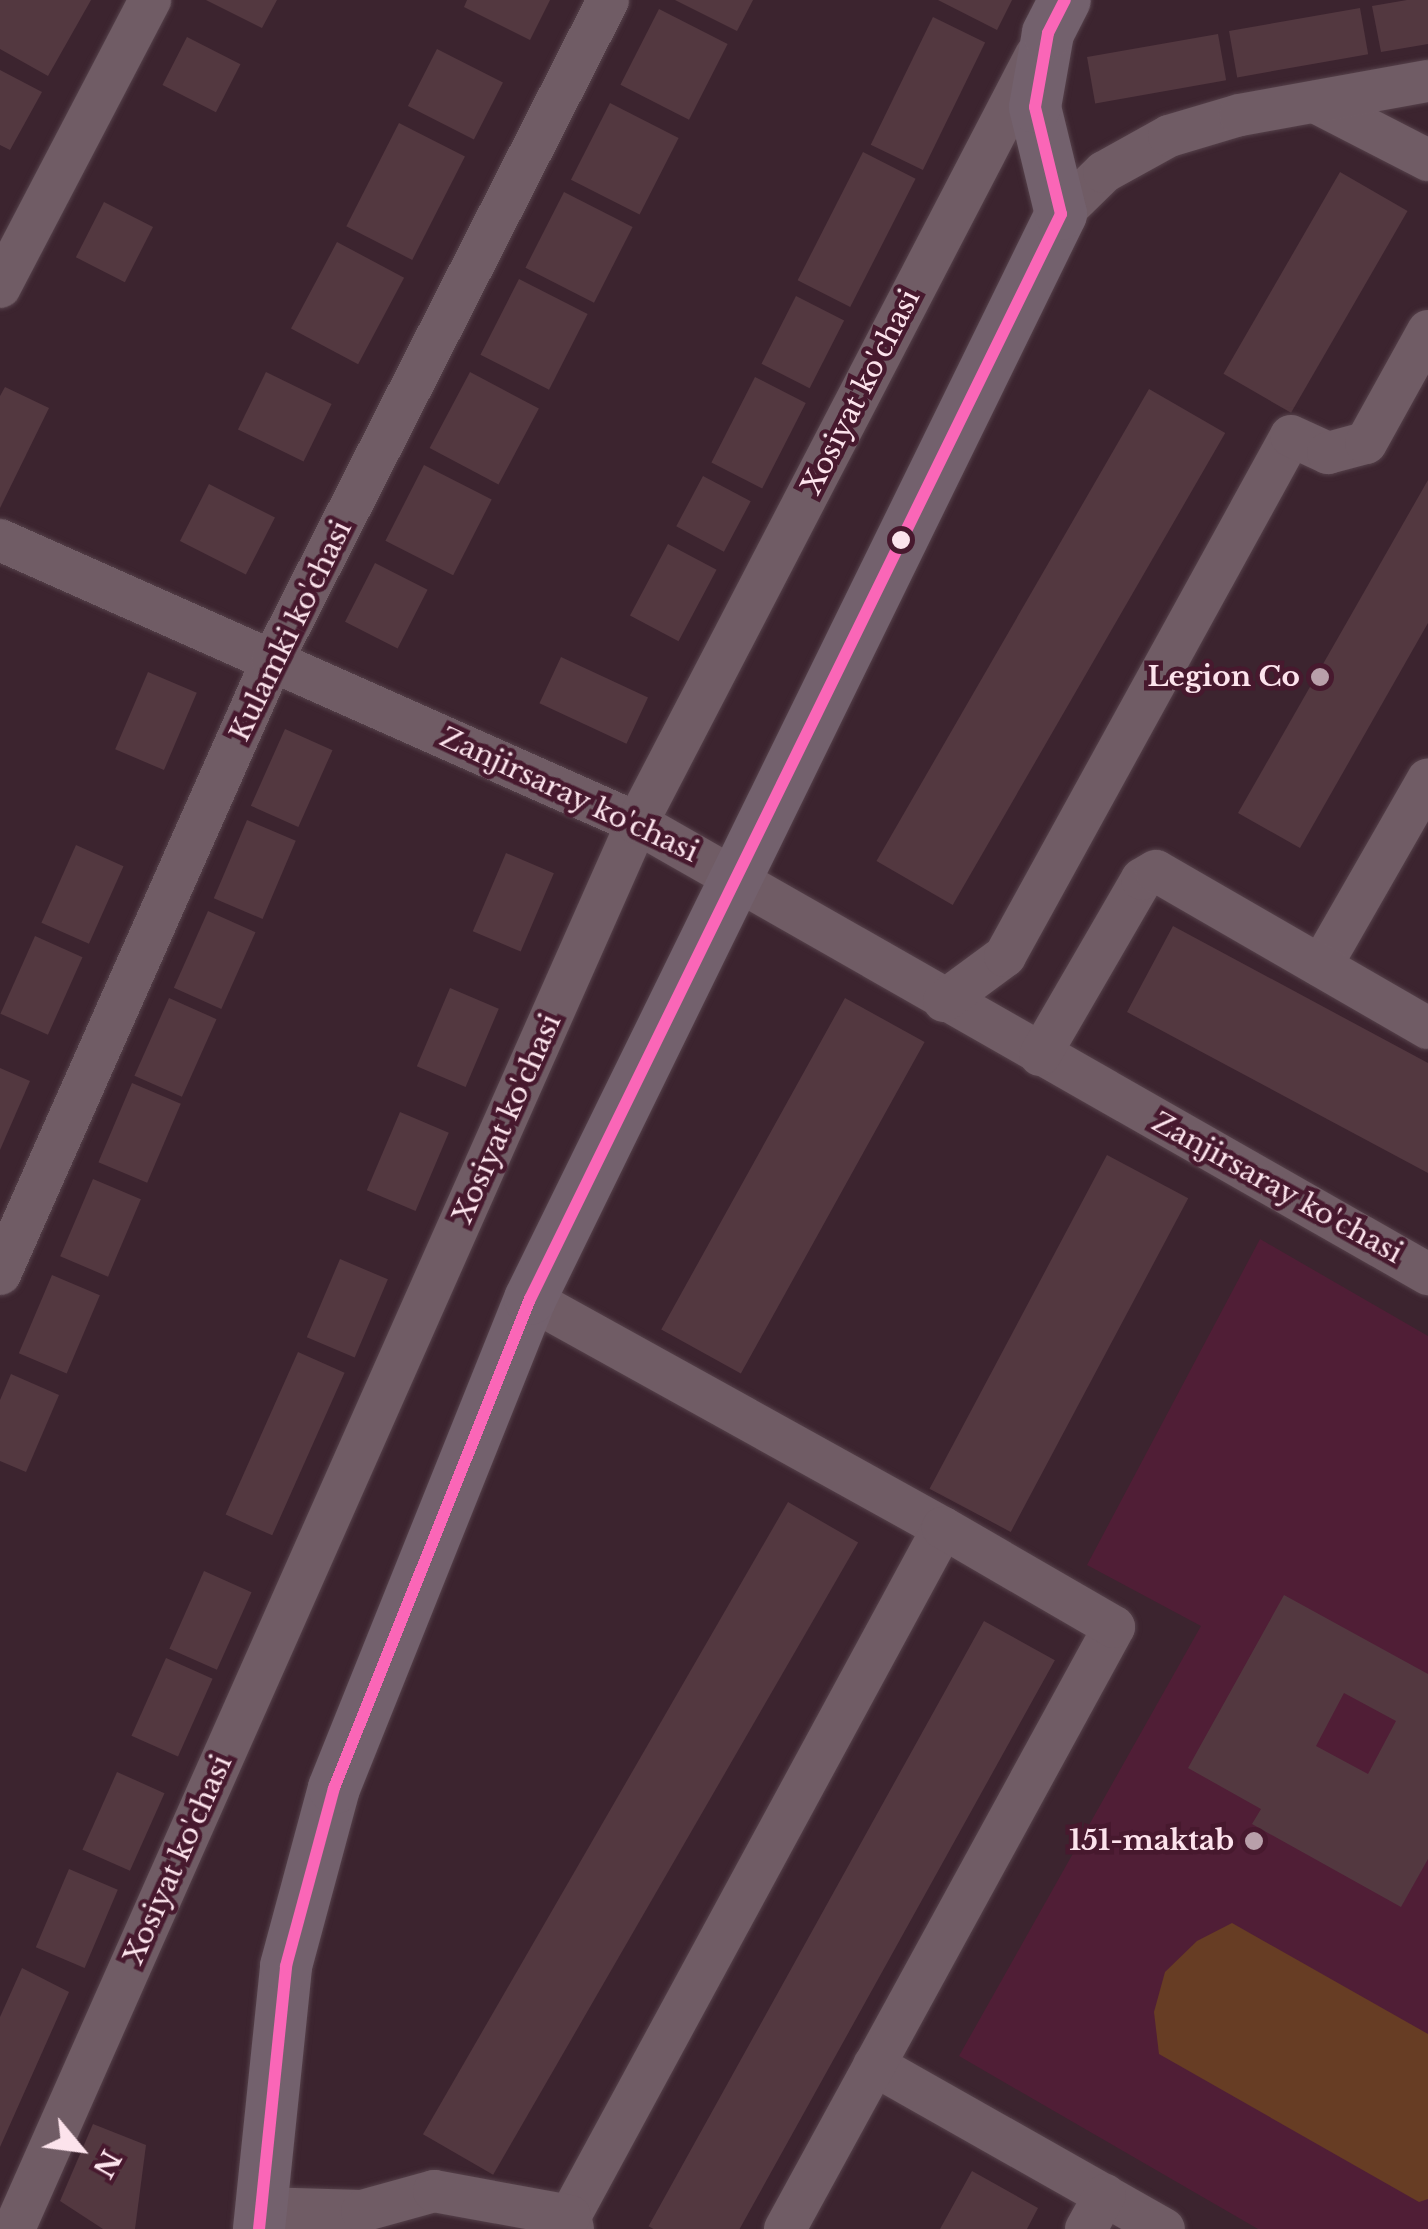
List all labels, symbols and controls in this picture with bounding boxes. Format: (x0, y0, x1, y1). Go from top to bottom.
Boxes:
street label: Xosiyat ko'chasi (795, 284, 927, 500)
street label: Kulamki ko'chasi (223, 515, 359, 747)
unlabelled marker (891, 530, 911, 550)
place label: Legion Co (1147, 660, 1300, 694)
marker: Legion Co (1309, 666, 1331, 688)
street label: Zanjirsaray ko'chasi (434, 720, 704, 870)
street label: Xosiyat ko'chasi (446, 1009, 568, 1229)
street label: Zanjirsaray ko'chasi (1146, 1105, 1408, 1271)
street label: Xosiyat ko'chasi (117, 1750, 239, 1970)
place label: 151-maktab (1069, 1824, 1234, 1858)
marker: 151-maktab (1243, 1830, 1265, 1852)
north arrow (30, 2099, 130, 2199)
text: N (85, 2144, 128, 2184)

